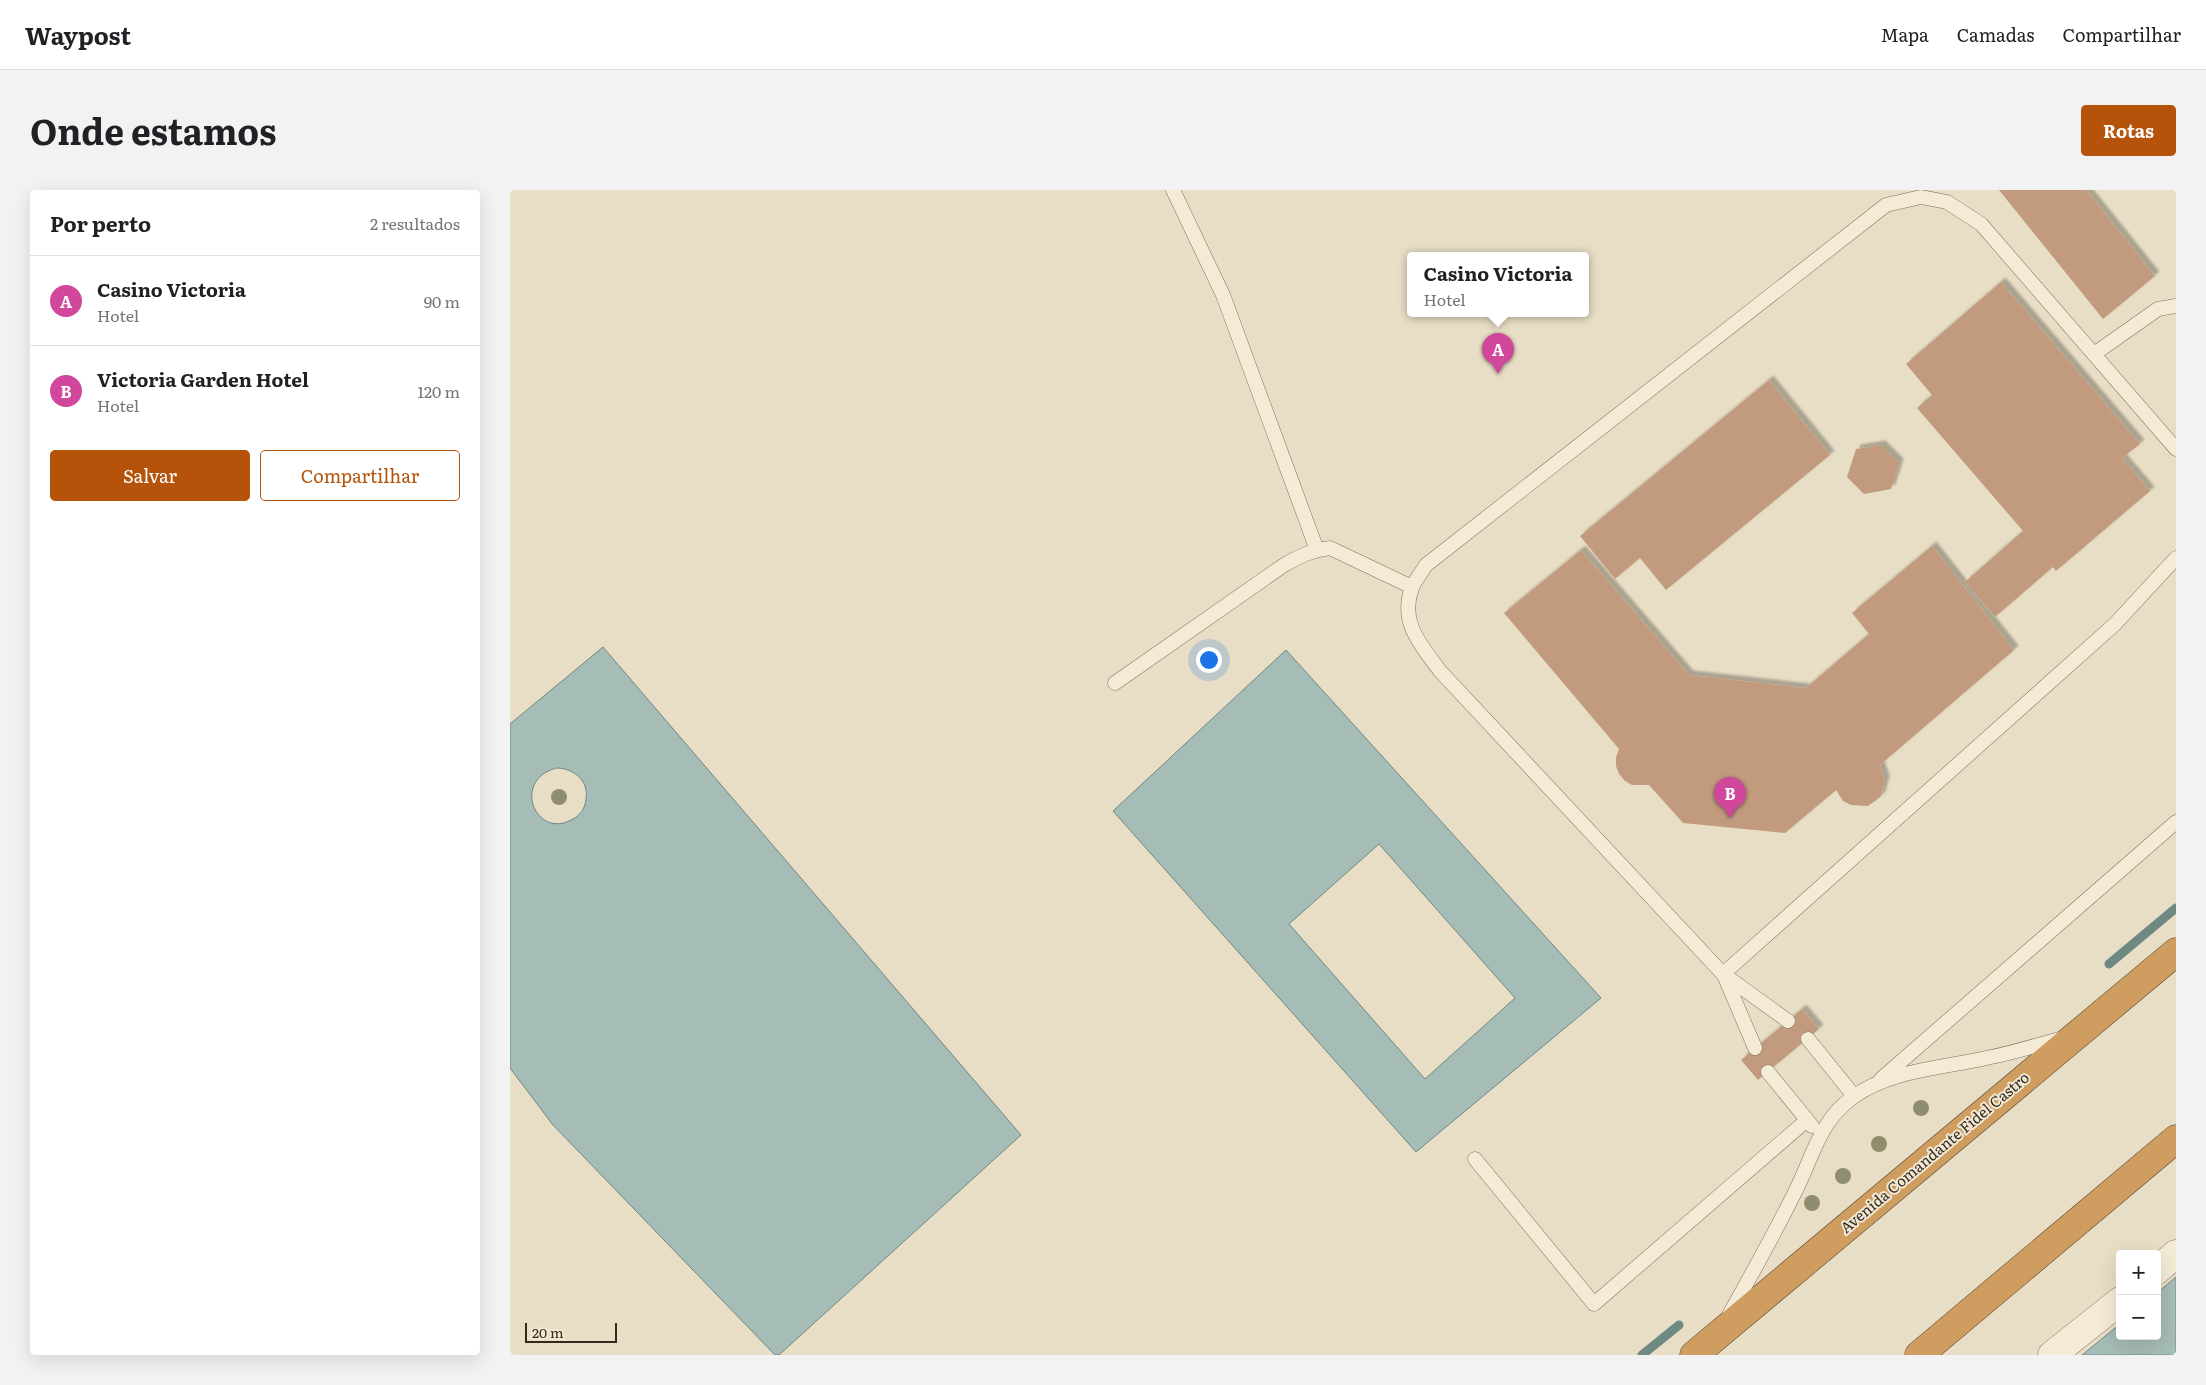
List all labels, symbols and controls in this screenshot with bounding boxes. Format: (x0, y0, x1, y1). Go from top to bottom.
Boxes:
text: Waypost (25, 17, 131, 52)
text: Mapa (1881, 21, 1929, 48)
text: Camadas (1957, 21, 2034, 48)
text: Compartilhar (2062, 21, 2181, 48)
text: Onde estamos (30, 104, 276, 156)
button: Rotas (2081, 105, 2176, 156)
text: Por perto (50, 207, 151, 238)
text: 2 resultados (370, 211, 460, 235)
popup (1407, 252, 1589, 317)
text: Casino Victoria (1424, 259, 1572, 287)
text: Casino Victoria (97, 275, 246, 303)
text: Hotel (1424, 287, 1466, 311)
text: A (60, 289, 72, 313)
text: 90 m (424, 289, 460, 313)
text: Hotel (97, 303, 139, 327)
pin: A (1482, 333, 1514, 374)
text: Victoria Garden Hotel (97, 365, 309, 393)
text: B (60, 379, 72, 403)
text: 120 m (417, 379, 460, 403)
text: Hotel (97, 393, 139, 417)
button: Salvar (50, 450, 250, 501)
button: Compartilhar (260, 450, 460, 501)
your location (1196, 647, 1222, 673)
pin: B (1714, 777, 1746, 818)
street label: Avenida Comandante Fidel Castro (1834, 1065, 2034, 1238)
map controls (2116, 1250, 2161, 1340)
button: + (2116, 1250, 2161, 1295)
button: − (2116, 1295, 2161, 1340)
scale bar (525, 1320, 618, 1343)
text: 20 m (532, 1322, 564, 1342)

